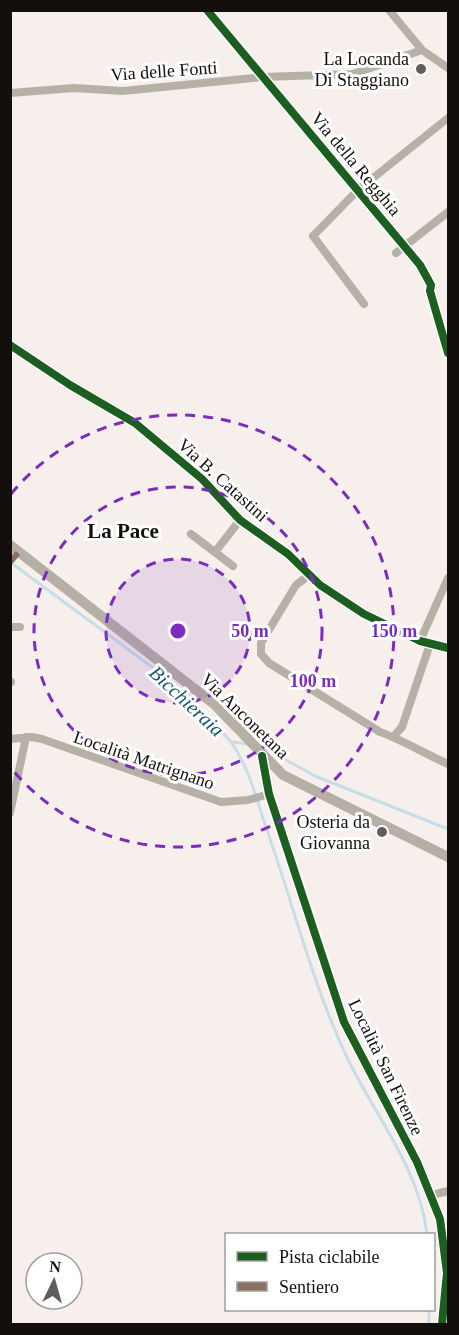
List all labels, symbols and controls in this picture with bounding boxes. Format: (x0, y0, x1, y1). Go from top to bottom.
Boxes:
place label: La Locanda Di Staggiano (315, 49, 409, 90)
street label: Via delle Fonti (110, 57, 218, 85)
marker: La Locanda Di Staggiano (414, 62, 428, 76)
street label: Via della Regghia (307, 108, 405, 220)
street label: Via B. Catastini (174, 434, 272, 526)
district label: La Pace (87, 519, 159, 543)
centre of rings (168, 621, 188, 641)
text: 50 m (231, 621, 269, 641)
text: 150 m (371, 621, 417, 641)
water label: Bicchieraia (145, 661, 229, 741)
street label: Via Anconetana (197, 669, 293, 763)
text: 100 m (290, 671, 336, 691)
street label: Località Matrignano (71, 727, 217, 793)
place label: Osteria da Giovanna (297, 812, 370, 853)
marker: Osteria da Giovanna (375, 825, 389, 839)
street label: Località San Firenze (344, 996, 428, 1138)
legend (225, 1233, 435, 1311)
text: Pista ciclabile (279, 1247, 379, 1267)
north arrow (24, 1251, 84, 1311)
text: N (49, 1258, 62, 1276)
text: Sentiero (279, 1277, 339, 1297)

